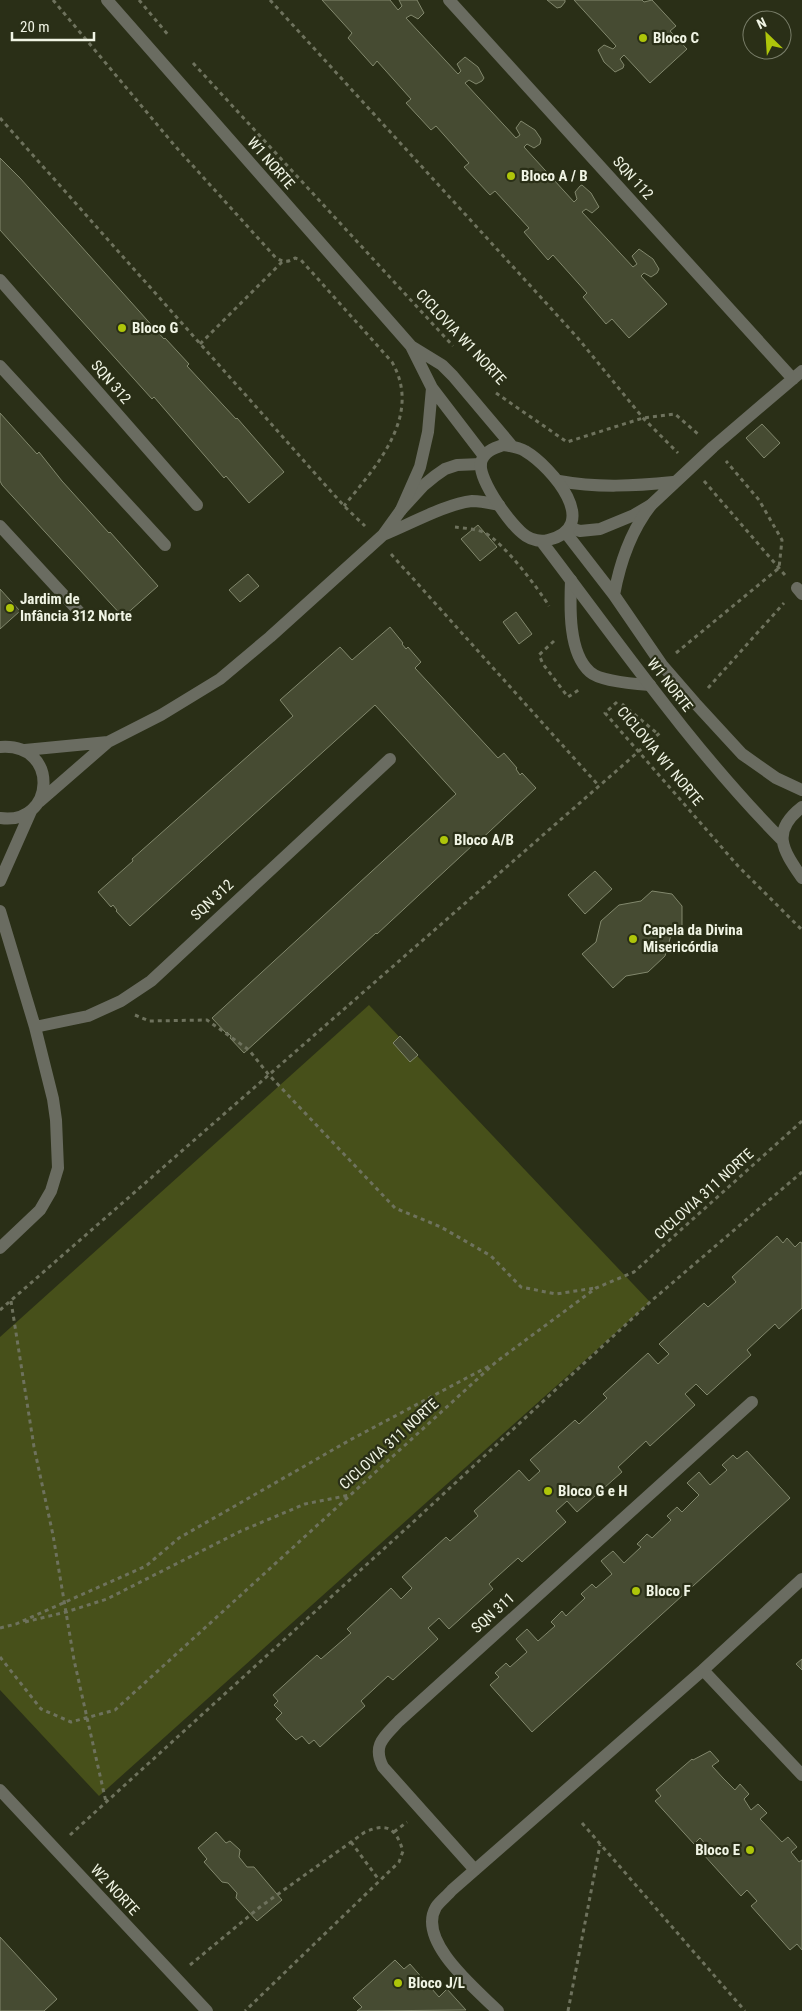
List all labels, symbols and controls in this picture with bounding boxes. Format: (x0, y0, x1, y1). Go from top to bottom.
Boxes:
scale bar (12, 10, 95, 42)
north arrow (742, 10, 792, 60)
text: N (754, 14, 769, 32)
text: 20 m (20, 18, 50, 36)
place label: Bloco C (653, 29, 699, 47)
marker: Bloco C (637, 32, 649, 44)
street label: W1 NORTE (243, 133, 299, 193)
street label: SQN 112 (609, 153, 657, 203)
place label: Bloco A / B (521, 167, 588, 185)
marker: Bloco A / B (505, 170, 517, 182)
street label: CICLOVIA W1 NORTE (412, 286, 510, 388)
place label: Bloco G (132, 319, 178, 337)
marker: Bloco G (116, 322, 128, 334)
street label: SQN 312 (87, 357, 135, 407)
place label: Jardim de Infância 312 Norte (20, 590, 132, 625)
marker: Jardim de Infância 312 Norte (4, 602, 16, 614)
street label: W1 NORTE (643, 655, 697, 715)
street label: CICLOVIA W1 NORTE (613, 703, 707, 809)
place label: Bloco A/B (454, 831, 514, 849)
marker: Bloco A/B (438, 834, 450, 846)
street label: SQN 312 (187, 876, 237, 924)
place label: Capela da Divina Misericórdia (643, 921, 743, 956)
marker: Capela da Divina Misericórdia (627, 933, 639, 945)
street label: CICLOVIA 311 NORTE (651, 1145, 757, 1243)
street label: CICLOVIA 311 NORTE (336, 1395, 442, 1493)
place label: Bloco G e H (558, 1482, 628, 1500)
marker: Bloco G e H (542, 1485, 554, 1497)
place label: Bloco F (646, 1582, 691, 1600)
marker: Bloco F (630, 1585, 642, 1597)
street label: SQN 311 (468, 1589, 518, 1637)
place label: Bloco E (695, 1841, 740, 1859)
marker: Bloco E (744, 1844, 756, 1856)
street label: W2 NORTE (87, 1861, 143, 1919)
place label: Bloco J/L (408, 1974, 465, 1992)
marker: Bloco J/L (392, 1977, 404, 1989)

